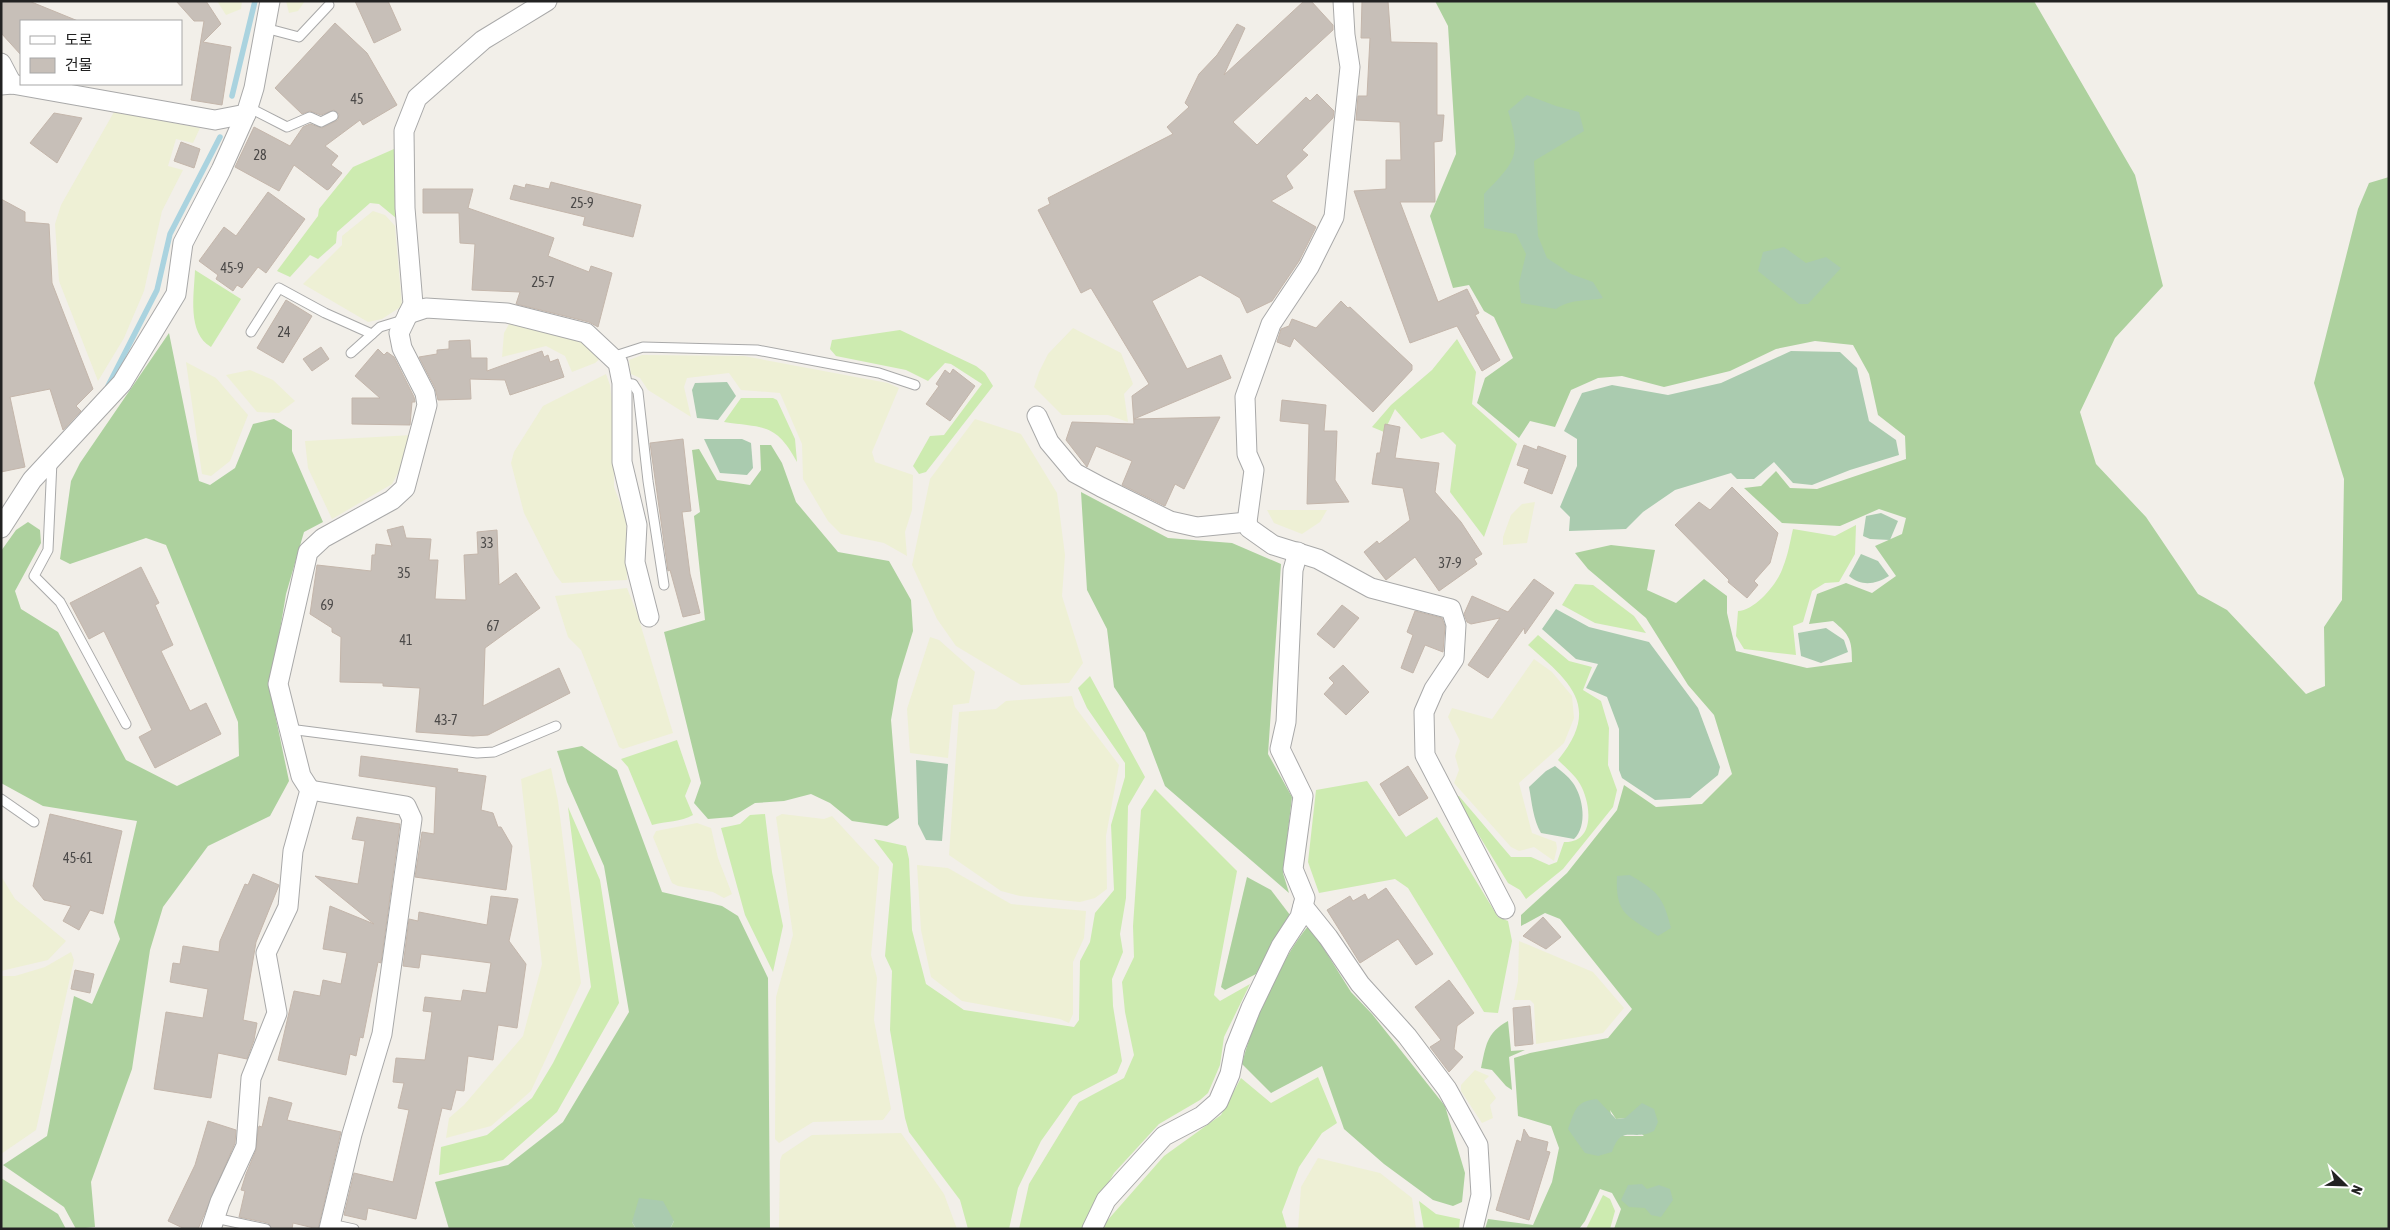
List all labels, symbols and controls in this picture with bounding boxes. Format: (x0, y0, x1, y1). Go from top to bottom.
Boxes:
legend (20, 20, 182, 85)
text: 도로 (65, 31, 93, 48)
text: 건물 (65, 56, 93, 73)
house number: 45 (350, 91, 364, 107)
house number: 28 (253, 147, 267, 163)
house number: 25-9 (570, 195, 594, 211)
house number: 45-9 (220, 260, 244, 276)
house number: 25-7 (531, 274, 555, 290)
house number: 24 (277, 324, 291, 340)
house number: 33 (480, 535, 494, 551)
house number: 37-9 (1438, 555, 1462, 571)
house number: 35 (397, 565, 411, 581)
house number: 69 (320, 597, 334, 613)
house number: 67 (486, 618, 500, 634)
house number: 41 (399, 632, 413, 648)
house number: 43-7 (434, 712, 458, 728)
house number: 45-61 (63, 850, 93, 866)
north arrow (2320, 1160, 2370, 1210)
text: N (2348, 1183, 2366, 1197)

